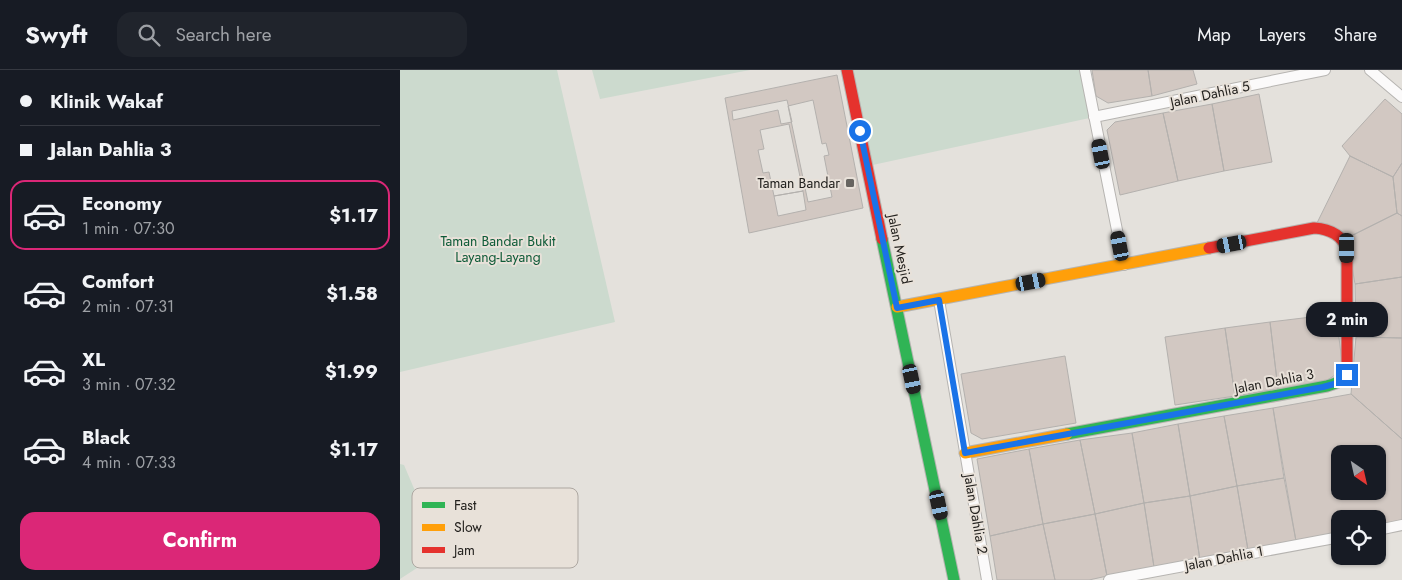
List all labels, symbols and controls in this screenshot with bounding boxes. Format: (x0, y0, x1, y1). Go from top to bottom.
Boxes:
search box (117, 12, 467, 57)
text: Swyft (25, 17, 87, 52)
icon: search (135, 21, 163, 49)
text: Search here (175, 21, 272, 48)
text: Map (1197, 22, 1231, 48)
text: Layers (1259, 22, 1306, 48)
text: Share (1334, 22, 1377, 48)
street label: Jalan Dahlia 5 (1166, 76, 1252, 113)
text: Klinik Wakaf (50, 88, 163, 115)
route start (849, 120, 871, 142)
text: Jalan Dahlia 3 (50, 136, 172, 163)
car (1090, 138, 1111, 170)
place label: Taman Bandar (758, 173, 840, 193)
marker: Taman Bandar (844, 177, 856, 189)
text: Economy (82, 190, 162, 217)
icon: car (22, 193, 67, 238)
text: $1.17 (329, 202, 378, 229)
street label: Jalan Mesjid (882, 210, 917, 286)
text: 1 min · 07:30 (82, 217, 175, 240)
car (1109, 230, 1130, 262)
park label: Taman Bandar Bukit Layang-Layang (441, 231, 556, 267)
car (1339, 233, 1354, 263)
car (1215, 234, 1248, 254)
text: Comfort (82, 268, 154, 295)
icon: car (22, 271, 67, 316)
car (1014, 272, 1047, 292)
text: $1.58 (326, 280, 378, 307)
text: 2 min · 07:31 (82, 295, 174, 318)
callout: 2 min (1306, 302, 1388, 338)
text: 2 min (1326, 308, 1368, 331)
text: XL (82, 346, 105, 373)
icon: car (22, 349, 67, 394)
text: $1.99 (325, 358, 378, 385)
car (901, 363, 922, 395)
street label: Jalan Dahlia 3 (1231, 363, 1316, 399)
route end (1336, 364, 1358, 386)
text: 3 min · 07:32 (82, 373, 176, 396)
text: Black (82, 424, 130, 451)
icon: car (22, 427, 67, 472)
text: $1.17 (329, 436, 378, 463)
north arrow (1331, 445, 1386, 500)
map controls (1331, 445, 1386, 565)
text: 4 min · 07:33 (82, 451, 176, 474)
street label: Jalan Dahlia 2 (959, 470, 993, 556)
legend (412, 488, 578, 568)
car (928, 489, 949, 521)
text: Fast (454, 495, 477, 515)
button: locate (1331, 510, 1386, 565)
button: Confirm (20, 512, 380, 570)
text: Slow (454, 517, 482, 537)
text: Jam (452, 540, 475, 560)
street label: Jalan Dahlia 1 (1181, 541, 1265, 576)

